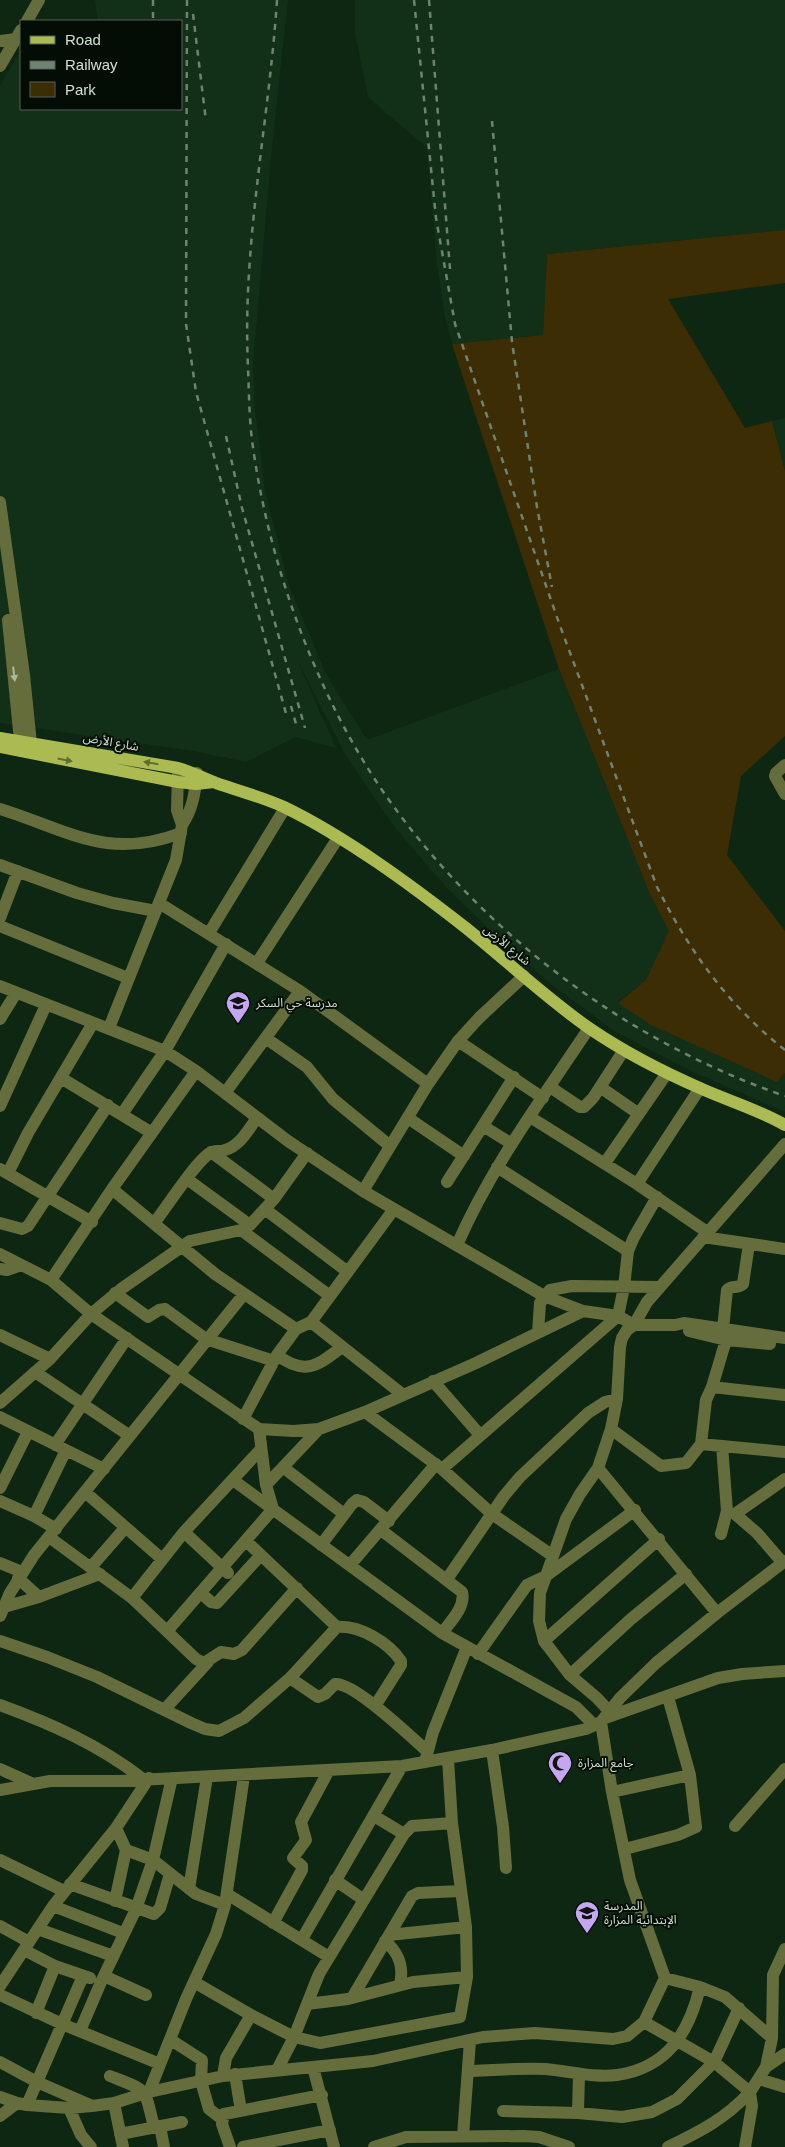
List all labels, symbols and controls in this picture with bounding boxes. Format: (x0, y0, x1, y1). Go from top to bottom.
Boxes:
legend (20, 20, 182, 110)
text: Road (65, 31, 101, 48)
text: Railway (65, 56, 118, 73)
text: Park (65, 81, 96, 98)
one-way arrow (10, 666, 18, 682)
street label: شارع الأرض (82, 730, 140, 756)
one-way arrow (58, 756, 73, 764)
one-way arrow (143, 759, 159, 767)
street label: شارع الأرض (479, 922, 533, 970)
school or university icon: مدرسة حي السكر (225, 990, 251, 1024)
place label: مدرسة حي السكر (255, 996, 338, 1013)
mosque icon: جامع المزارة (547, 1750, 573, 1784)
place label: جامع المزارة (578, 1756, 634, 1772)
place label: المدرسة الإبتدائية المزارة (604, 1899, 677, 1928)
school or university icon: المدرسة الإبتدائية المزارة (574, 1900, 600, 1934)

